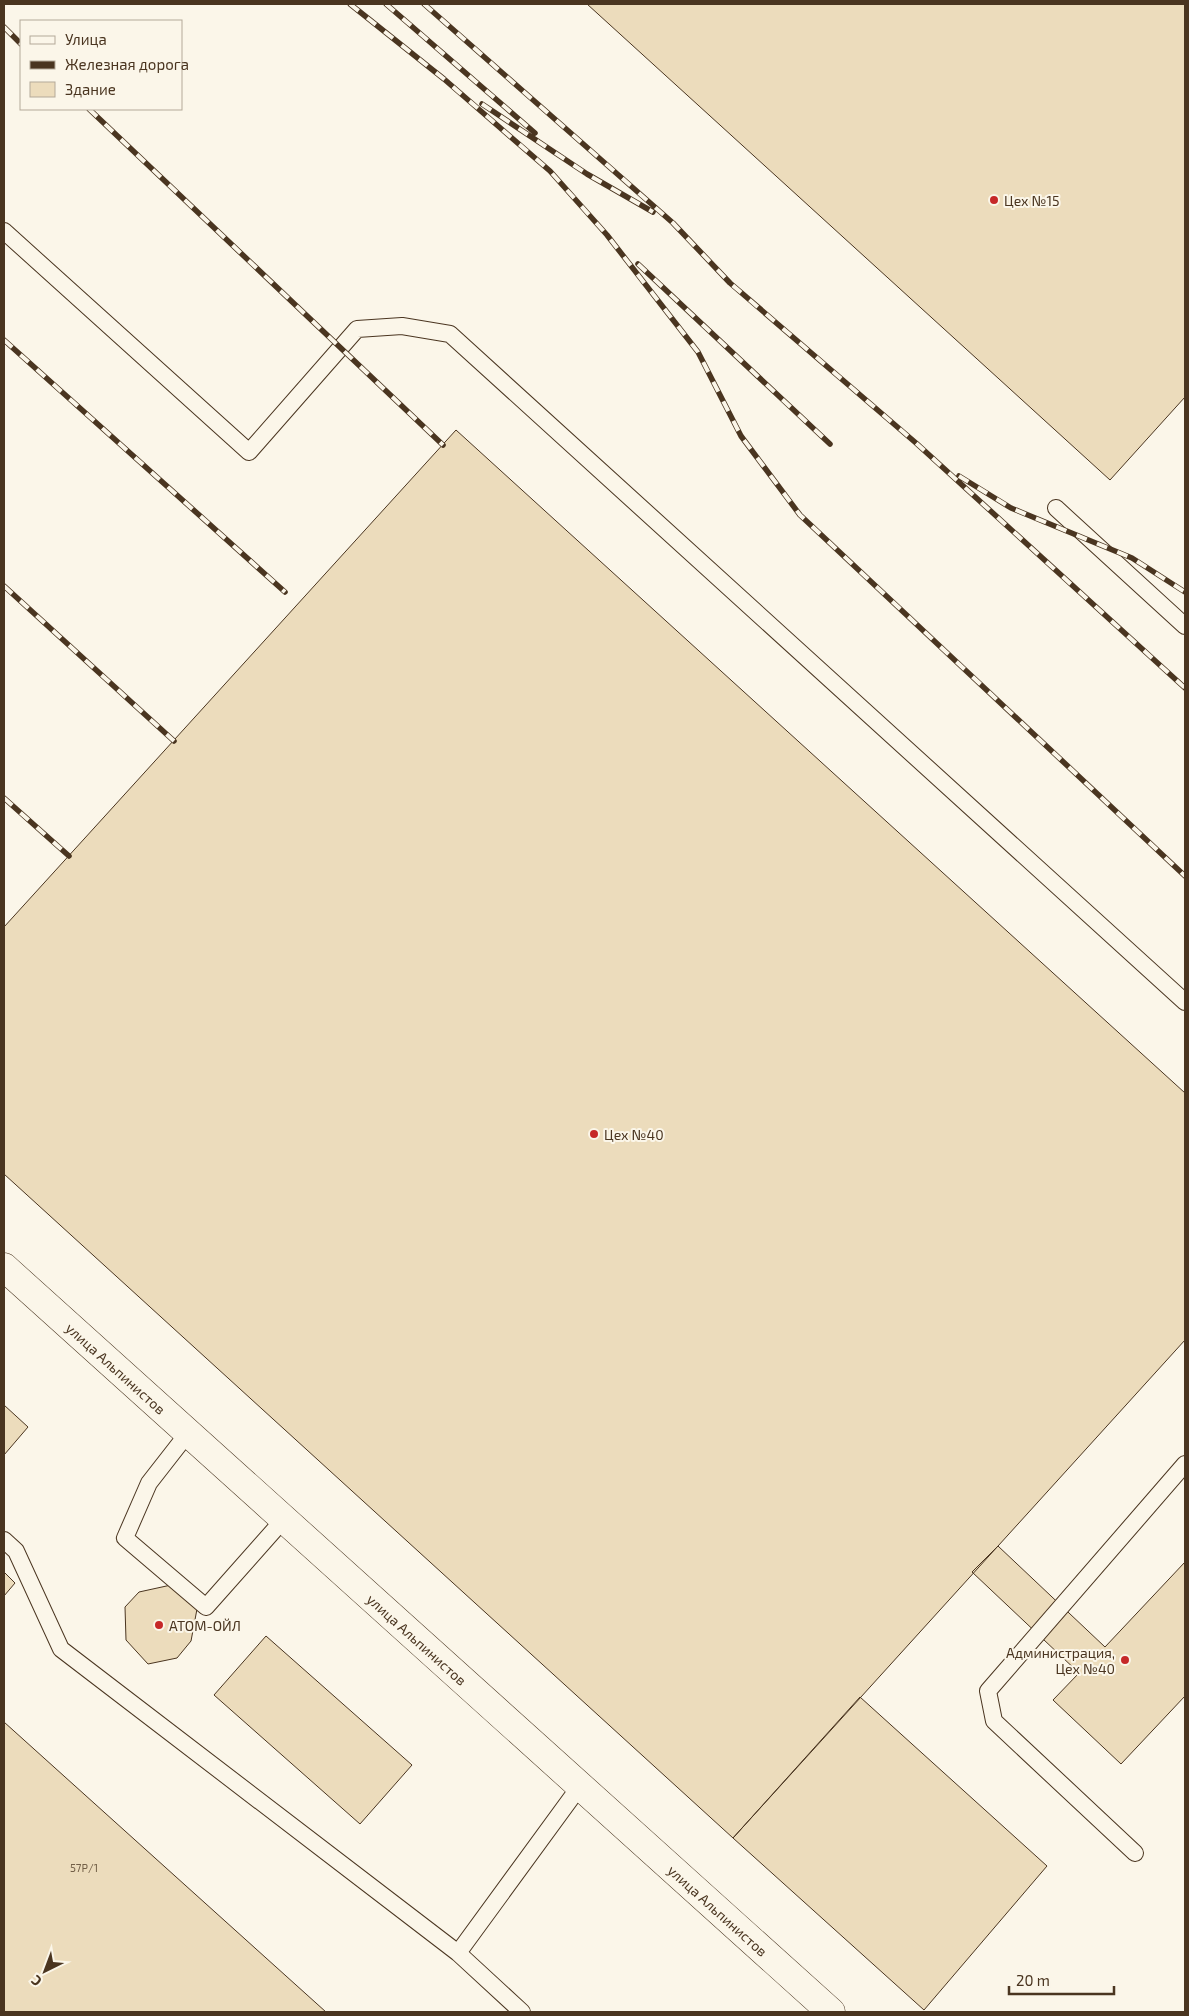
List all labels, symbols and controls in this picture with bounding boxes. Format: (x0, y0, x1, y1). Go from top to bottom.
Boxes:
legend (20, 20, 182, 110)
text: Улица (65, 30, 107, 48)
text: Железная дорога (65, 55, 189, 73)
text: Здание (65, 80, 116, 98)
place label: Цех №15 (1004, 192, 1060, 209)
marker: Цех №15 (988, 194, 1000, 206)
place label: Цех №40 (604, 1126, 664, 1143)
marker: Цех №40 (588, 1128, 600, 1140)
street label: улица Альпинистов (63, 1319, 169, 1417)
street label: улица Альпинистов (364, 1590, 470, 1688)
place label: АТОМ-ОЙЛ (169, 1617, 241, 1634)
marker: АТОМ-ОЙЛ (153, 1619, 165, 1631)
place label: Администрация, Цех №40 (1006, 1644, 1115, 1677)
marker: Администрация, Цех №40 (1119, 1654, 1131, 1666)
house number: 57Р/1 (70, 1861, 98, 1874)
street label: улица Альпинистов (665, 1861, 771, 1959)
north arrow (20, 1946, 70, 1996)
scale bar (1009, 1964, 1114, 1996)
text: 20 m (1016, 1971, 1050, 1989)
text: С (27, 1972, 45, 1990)

